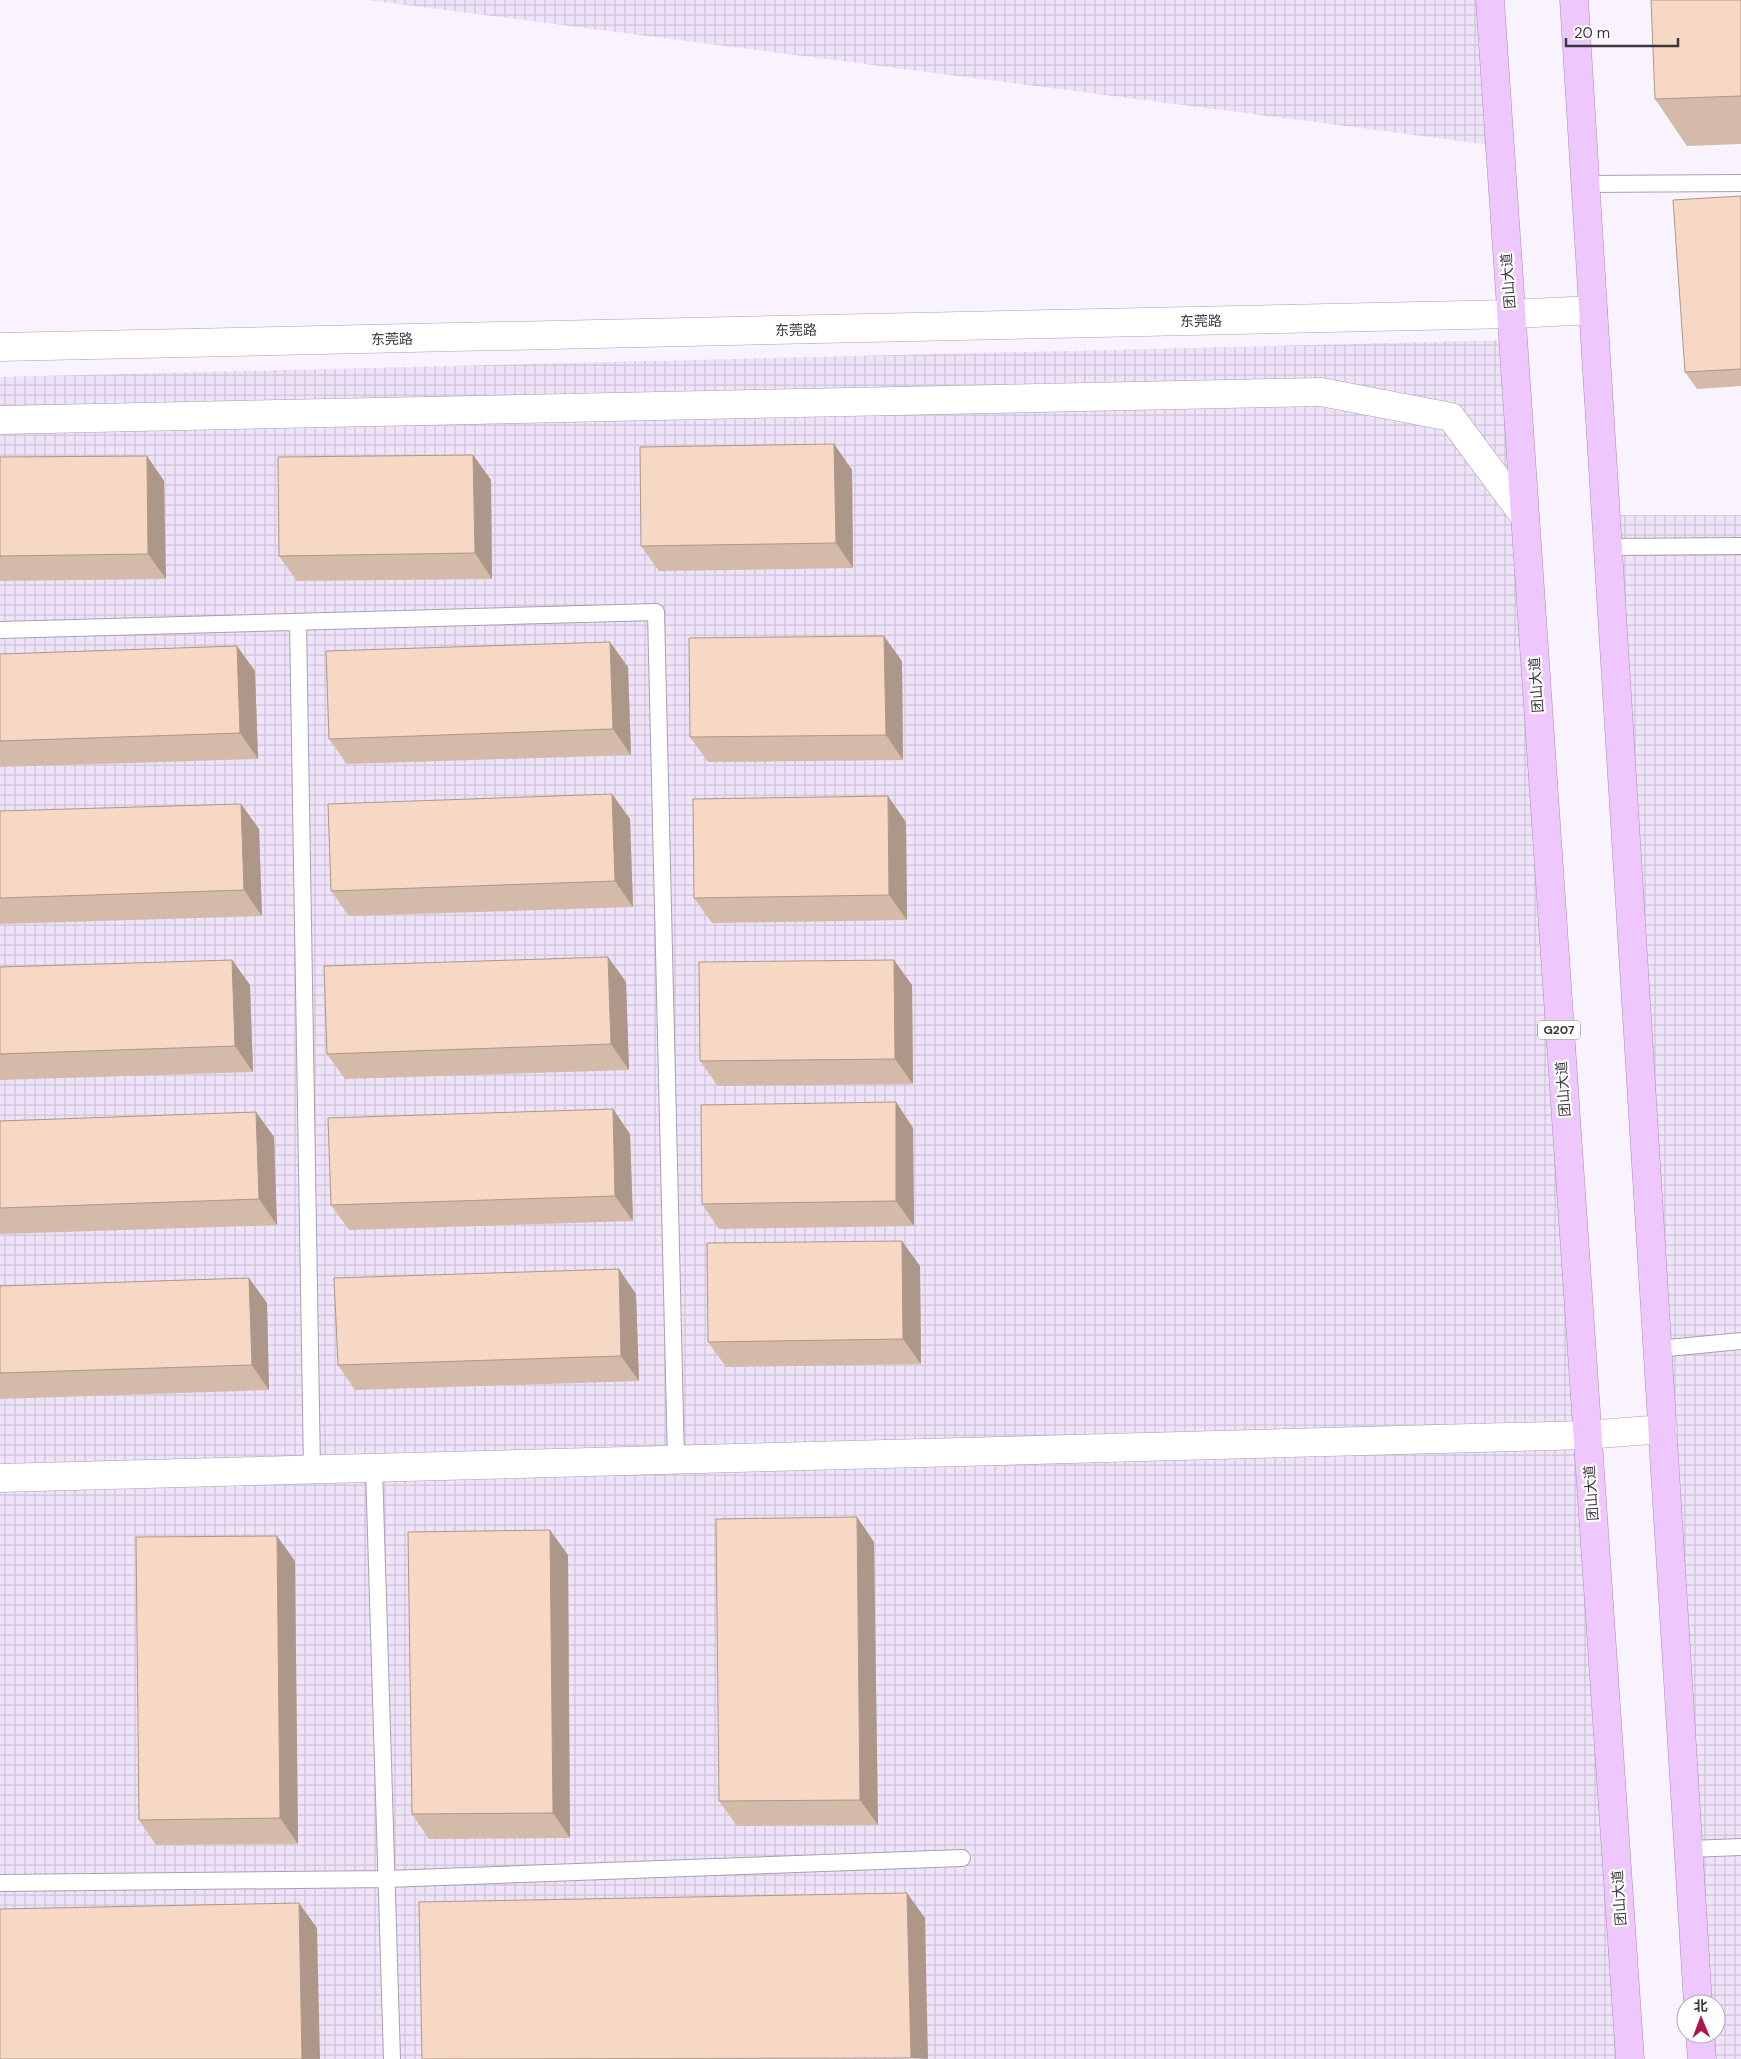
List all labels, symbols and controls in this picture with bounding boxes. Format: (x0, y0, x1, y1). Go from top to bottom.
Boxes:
scale bar (1566, 15, 1678, 47)
text: 20 m (1574, 23, 1610, 43)
street label: 团山大道 (1497, 252, 1519, 310)
street label: 东莞路 (1180, 312, 1222, 330)
street label: 东莞路 (775, 321, 817, 339)
street label: 东莞路 (371, 330, 413, 348)
street label: 团山大道 (1525, 656, 1547, 714)
road number: G207 (1538, 1020, 1580, 1040)
street label: 团山大道 (1552, 1060, 1574, 1118)
street label: 团山大道 (1580, 1464, 1602, 1522)
street label: 团山大道 (1608, 1869, 1630, 1927)
north arrow (1676, 1994, 1726, 2044)
text: 北 (1694, 1997, 1708, 2015)

